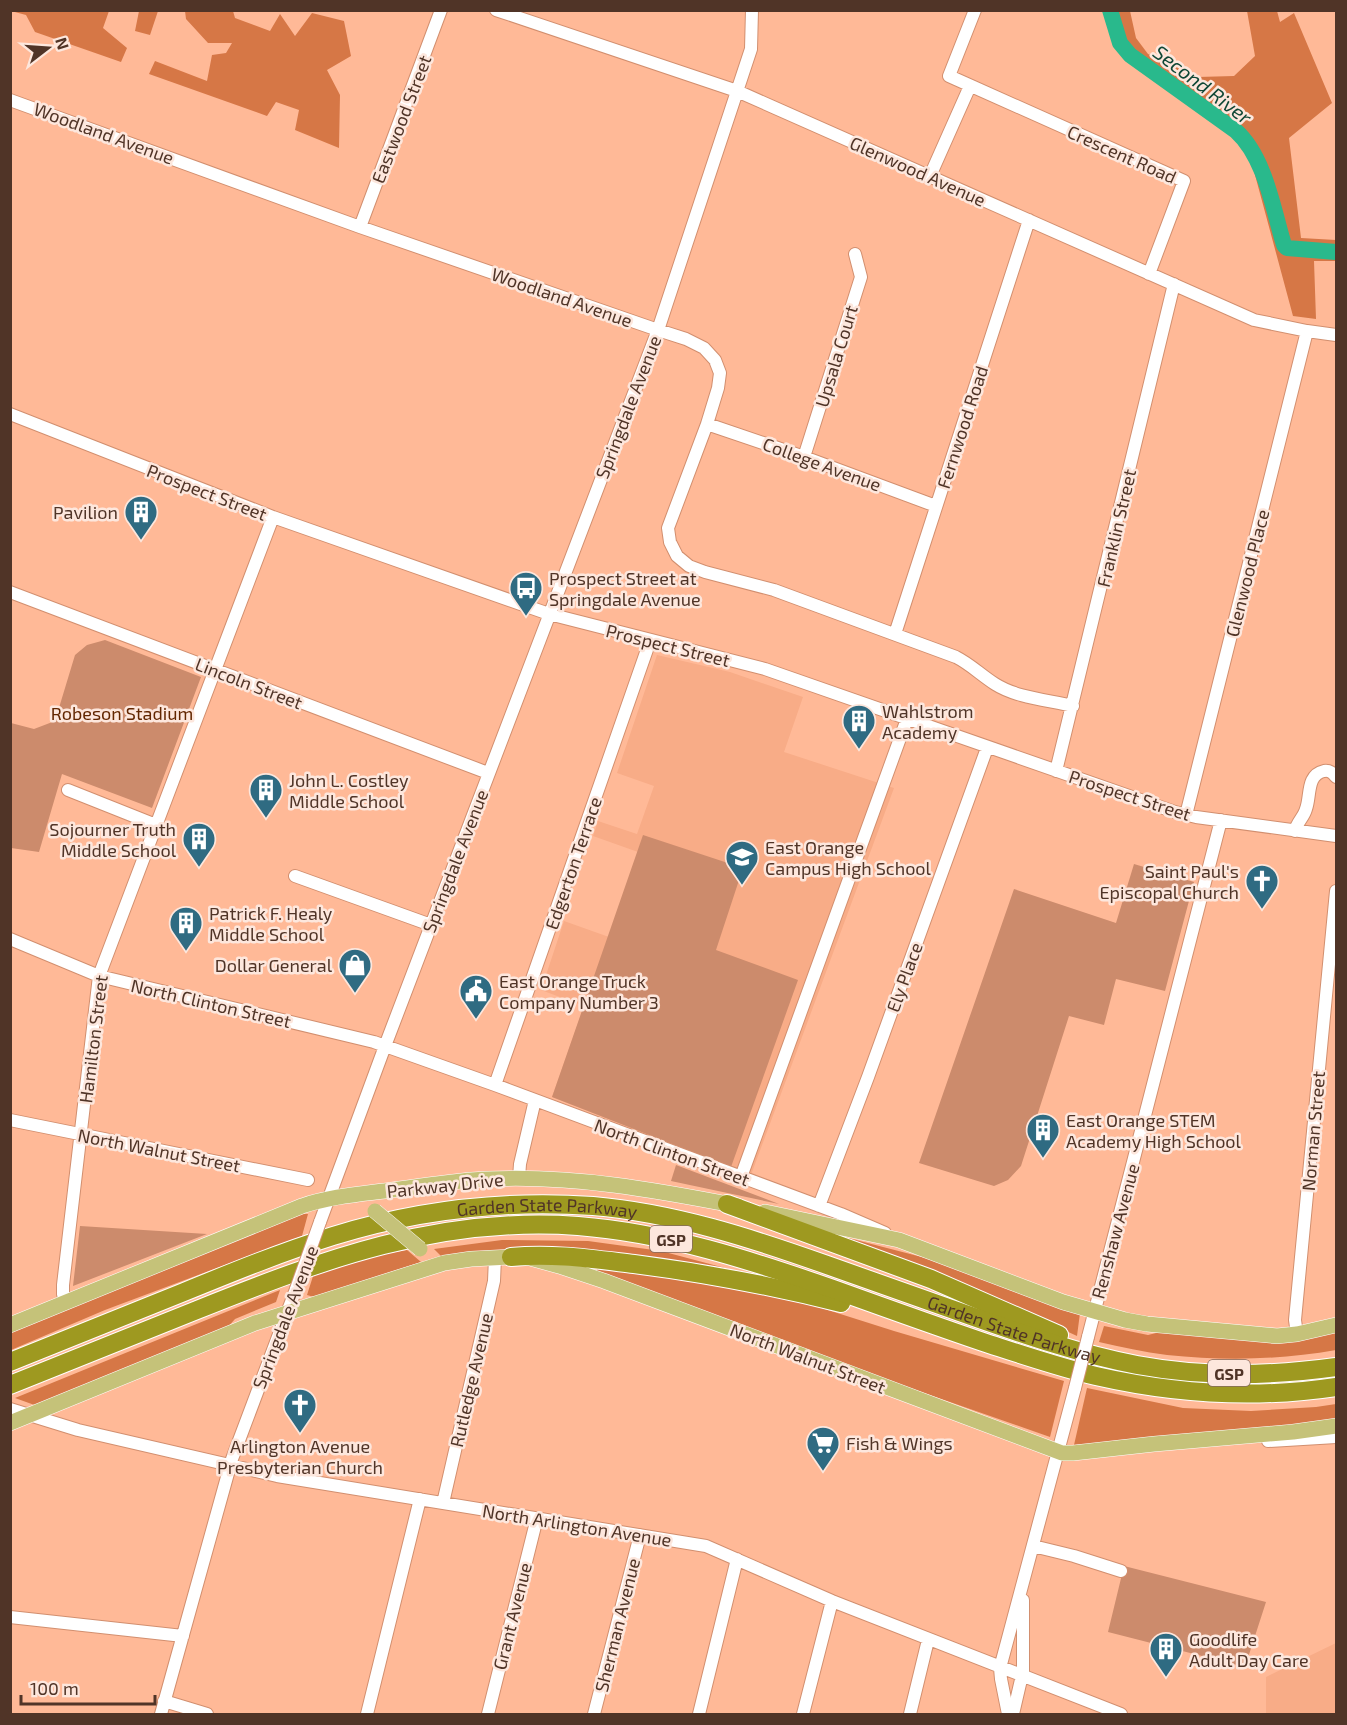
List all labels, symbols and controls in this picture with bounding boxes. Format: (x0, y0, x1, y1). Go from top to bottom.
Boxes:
north arrow (18, 18, 78, 78)
text: N (52, 35, 74, 52)
water label: Second River (1149, 39, 1258, 129)
street label: Eastwood Street (366, 52, 436, 186)
street label: Woodland Avenue (31, 97, 177, 169)
street label: Crescent Road (1064, 120, 1180, 188)
street label: Glenwood Avenue (847, 131, 989, 211)
street label: Woodland Avenue (489, 263, 635, 331)
street label: Upsala Court (810, 302, 862, 410)
street label: Springdale Avenue (591, 332, 665, 482)
street label: Fernwood Road (932, 363, 992, 491)
street label: College Avenue (760, 432, 884, 496)
street label: Prospect Street (144, 459, 270, 525)
street label: Franklin Street (1092, 467, 1140, 589)
building icon: Pavilion (123, 494, 159, 541)
place label: Pavilion (53, 501, 118, 523)
street label: Glenwood Place (1221, 507, 1273, 639)
place label: Prospect Street at Springdale Avenue (549, 567, 701, 610)
bus stop icon: Prospect Street at Springdale Avenue (508, 570, 544, 617)
street label: Prospect Street (604, 619, 732, 671)
street label: Lincoln Street (192, 652, 306, 714)
place label: Wahlstrom Academy (882, 700, 974, 743)
park label: Robeson Stadium (51, 702, 193, 724)
building icon: Wahlstrom Academy (841, 703, 877, 750)
street label: Prospect Street (1066, 765, 1194, 825)
place label: John L. Costley Middle School (289, 769, 409, 812)
building icon: John L. Costley Middle School (248, 772, 284, 819)
street label: Springdale Avenue (418, 786, 492, 936)
street label: Edgerton Terrace (540, 794, 606, 932)
place label: Sojourner Truth Middle School (49, 818, 177, 861)
building icon: Sojourner Truth Middle School (181, 821, 217, 868)
place label: East Orange Campus High School (765, 836, 932, 879)
school or university icon: East Orange Campus High School (724, 839, 760, 886)
place label: Saint Paul's Episcopal Church (1100, 860, 1239, 903)
church icon: Saint Paul's Episcopal Church (1244, 863, 1280, 910)
place label: Patrick F. Healy Middle School (209, 902, 333, 945)
building icon: Patrick F. Healy Middle School (168, 905, 204, 952)
street label: Ely Place (881, 939, 927, 1015)
shop icon: Dollar General (337, 947, 373, 994)
place label: Dollar General (215, 954, 333, 976)
place label: East Orange Truck Company Number 3 (499, 970, 659, 1013)
public building icon: East Orange Truck Company Number 3 (458, 973, 494, 1020)
street label: Hamilton Street (74, 974, 112, 1104)
street label: North Clinton Street (129, 974, 293, 1032)
street label: Norman Street (1297, 1070, 1329, 1192)
place label: East Orange STEM Academy High School (1066, 1109, 1242, 1152)
building icon: East Orange STEM Academy High School (1025, 1112, 1061, 1159)
street label: North Clinton Street (591, 1114, 753, 1190)
street label: North Walnut Street (76, 1123, 242, 1177)
street label: Renshaw Avenue (1086, 1161, 1144, 1301)
street label: Parkway Drive (385, 1168, 505, 1202)
street label: Garden State Parkway (455, 1193, 639, 1222)
road number: GSP (650, 1226, 692, 1252)
street label: Springdale Avenue (248, 1242, 322, 1392)
street label: Garden State Parkway (925, 1291, 1104, 1368)
street label: Rutledge Avenue (445, 1311, 497, 1449)
street label: North Walnut Street (727, 1318, 889, 1398)
road number: GSP (1208, 1360, 1250, 1386)
church icon: Arlington Avenue Presbyterian Church (282, 1387, 318, 1434)
supermarket icon: Fish & Wings (805, 1425, 841, 1472)
place label: Fish & Wings (846, 1432, 953, 1454)
place label: Arlington Avenue Presbyterian Church (217, 1435, 383, 1478)
street label: North Arlington Avenue (481, 1499, 673, 1551)
street label: Sherman Avenue (590, 1556, 644, 1694)
street label: Grant Avenue (488, 1560, 536, 1672)
place label: Goodlife Adult Day Care (1189, 1628, 1309, 1671)
building icon: Goodlife Adult Day Care (1148, 1631, 1184, 1678)
scale bar (21, 1668, 154, 1706)
text: 100 m (30, 1677, 79, 1699)

